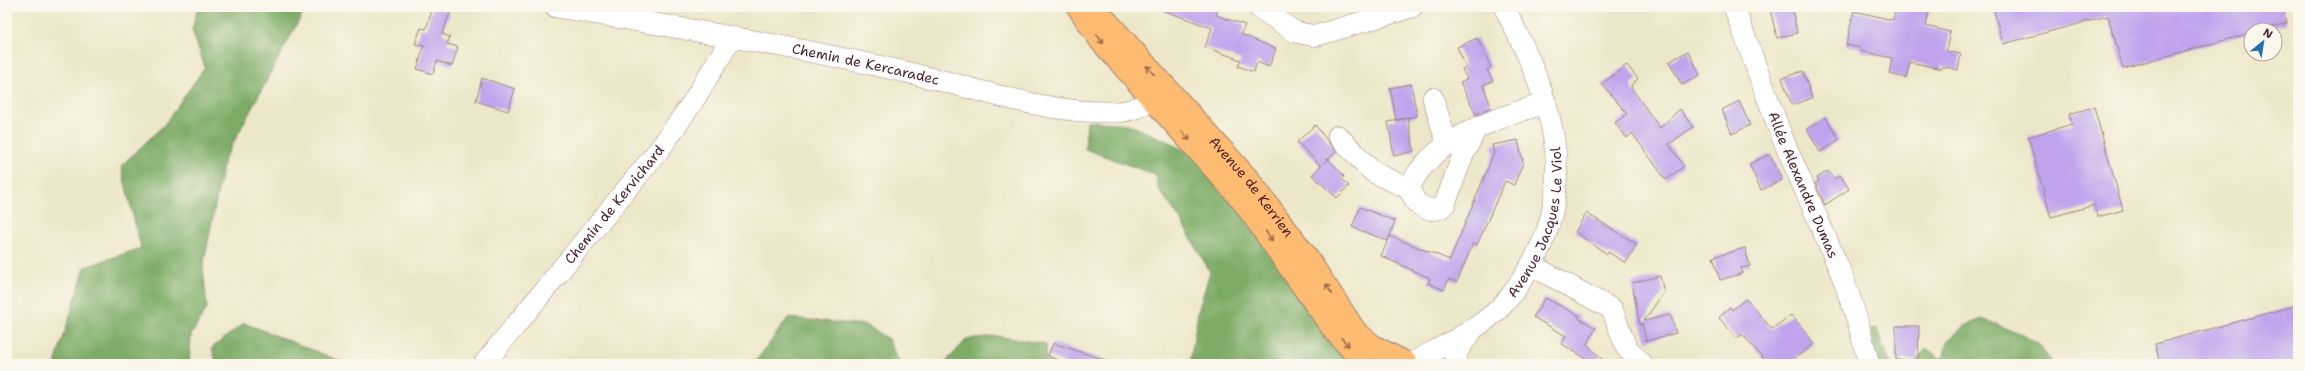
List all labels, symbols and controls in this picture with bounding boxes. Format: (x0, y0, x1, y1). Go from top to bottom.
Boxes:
north arrow (2243, 22, 2283, 62)
text: N (2260, 25, 2276, 43)
one-way arrow (1096, 33, 1104, 44)
street label: Chemin de Kercaradec (790, 39, 941, 89)
one-way arrow (1145, 64, 1154, 75)
street label: Allée Alexandre Dumas (1764, 109, 1843, 261)
one-way arrow (1181, 131, 1190, 141)
street label: Avenue de Kerrien (1205, 133, 1298, 241)
street label: Chemin de Kervichard (560, 141, 668, 267)
street label: Avenue Jacques Le Viol (1503, 145, 1566, 301)
one-way arrow (1265, 230, 1273, 241)
one-way arrow (1324, 284, 1333, 295)
one-way arrow (1340, 336, 1349, 346)

